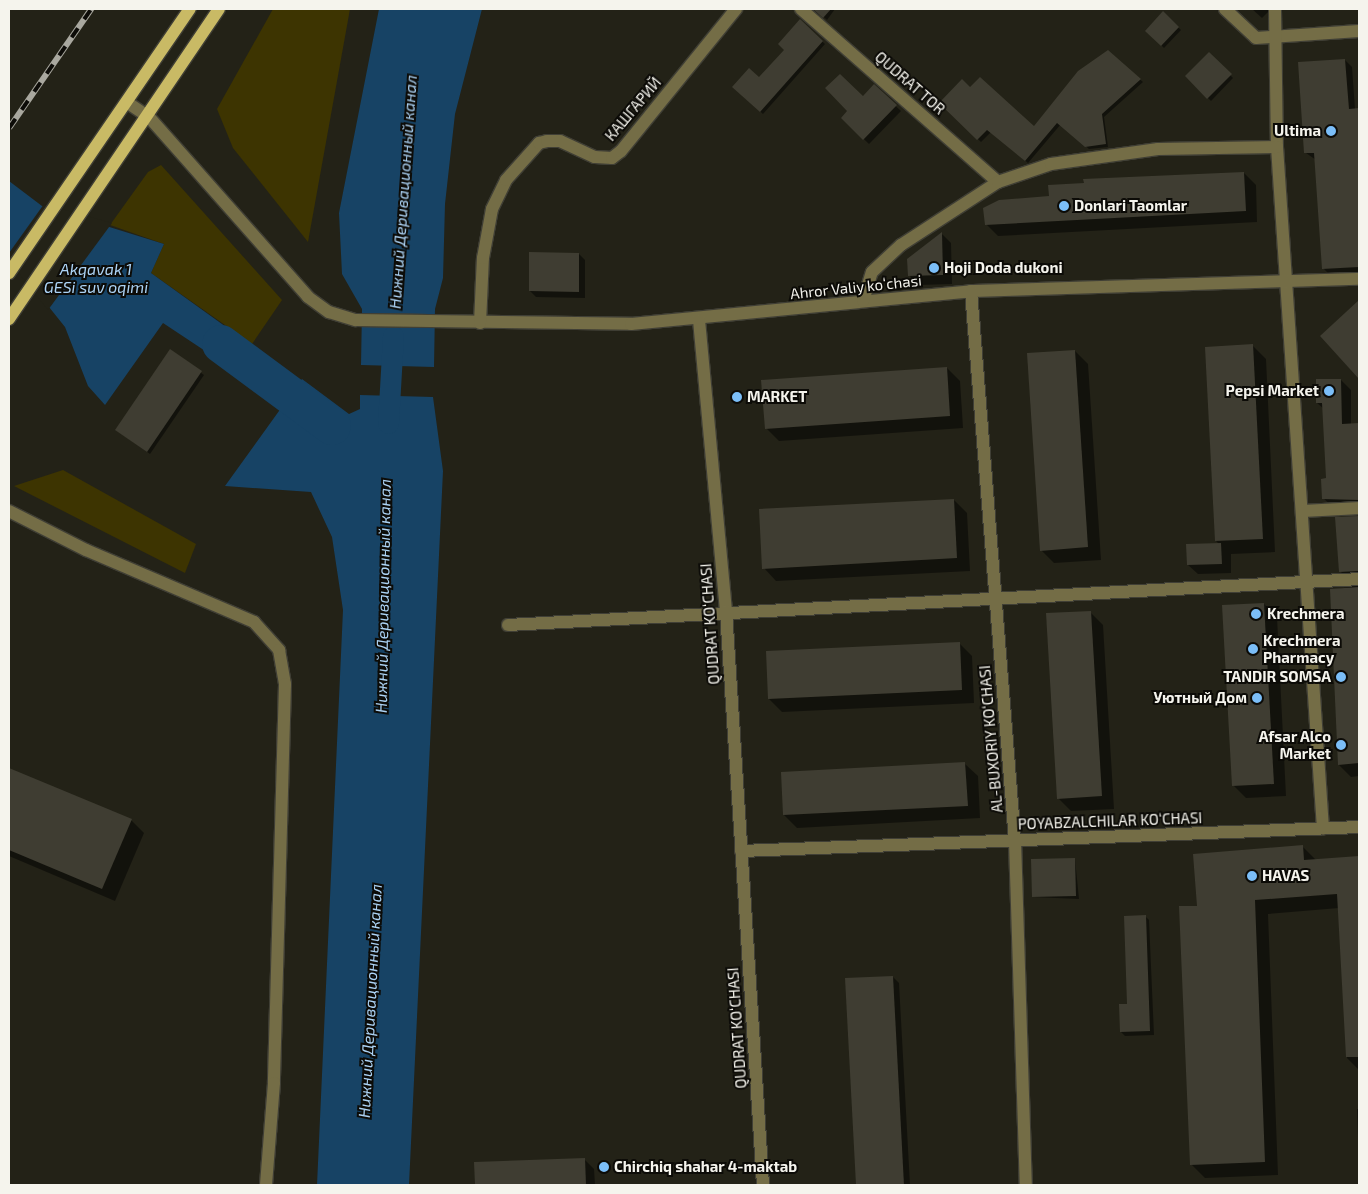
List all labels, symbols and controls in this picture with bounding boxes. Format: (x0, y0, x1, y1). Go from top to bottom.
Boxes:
street label: QUDRAT TOR (871, 47, 949, 119)
street label: КАШГАРИЙ (601, 73, 665, 145)
water label: Нижний Деривационный канал (385, 74, 421, 310)
place label: Ultima (1274, 122, 1321, 140)
marker: Ultima (1325, 125, 1337, 137)
place label: Donlari Taomlar (1074, 197, 1188, 215)
marker: Donlari Taomlar (1058, 200, 1070, 212)
water label: Akqavak 1 GESi suv oqimi (44, 259, 148, 297)
place label: Hoji Doda dukoni (944, 259, 1063, 277)
marker: Hoji Doda dukoni (928, 262, 940, 274)
street label: Ahror Valiy koʻchasi (789, 271, 923, 303)
place label: Pepsi Market (1226, 382, 1319, 400)
marker: Pepsi Market (1323, 385, 1335, 397)
place label: MARKET (747, 388, 807, 406)
marker: MARKET (731, 391, 743, 403)
water label: Нижний Деривационный канал (371, 479, 395, 713)
street label: QUDRAT KO‘CHASI (697, 563, 723, 685)
place label: Krechmera (1267, 605, 1344, 623)
marker: Krechmera (1249, 607, 1263, 621)
place label: Krechmera Pharmacy (1263, 631, 1340, 666)
marker: Krechmera Pharmacy (1247, 643, 1259, 655)
street label: AL-BUXORIY KO‘CHASI (976, 664, 1006, 814)
place label: TANDIR SOMSA (1223, 668, 1331, 686)
marker: TANDIR SOMSA (1335, 671, 1347, 683)
place label: Уютный Дом (1153, 689, 1247, 707)
marker: Уютный Дом (1251, 692, 1263, 704)
place label: Afsar Alco Market (1258, 727, 1331, 762)
marker: Afsar Alco Market (1335, 739, 1347, 751)
street label: POYABZALCHILAR KO‘CHASI (1017, 809, 1203, 833)
place label: HAVAS (1262, 867, 1309, 885)
marker: HAVAS (1246, 870, 1258, 882)
water label: Нижний Деривационный канал (354, 883, 386, 1119)
street label: QUDRAT KO‘CHASI (724, 967, 750, 1089)
place label: Chirchiq shahar 4-maktab (614, 1158, 797, 1176)
marker: Chirchiq shahar 4-maktab (598, 1161, 610, 1173)

